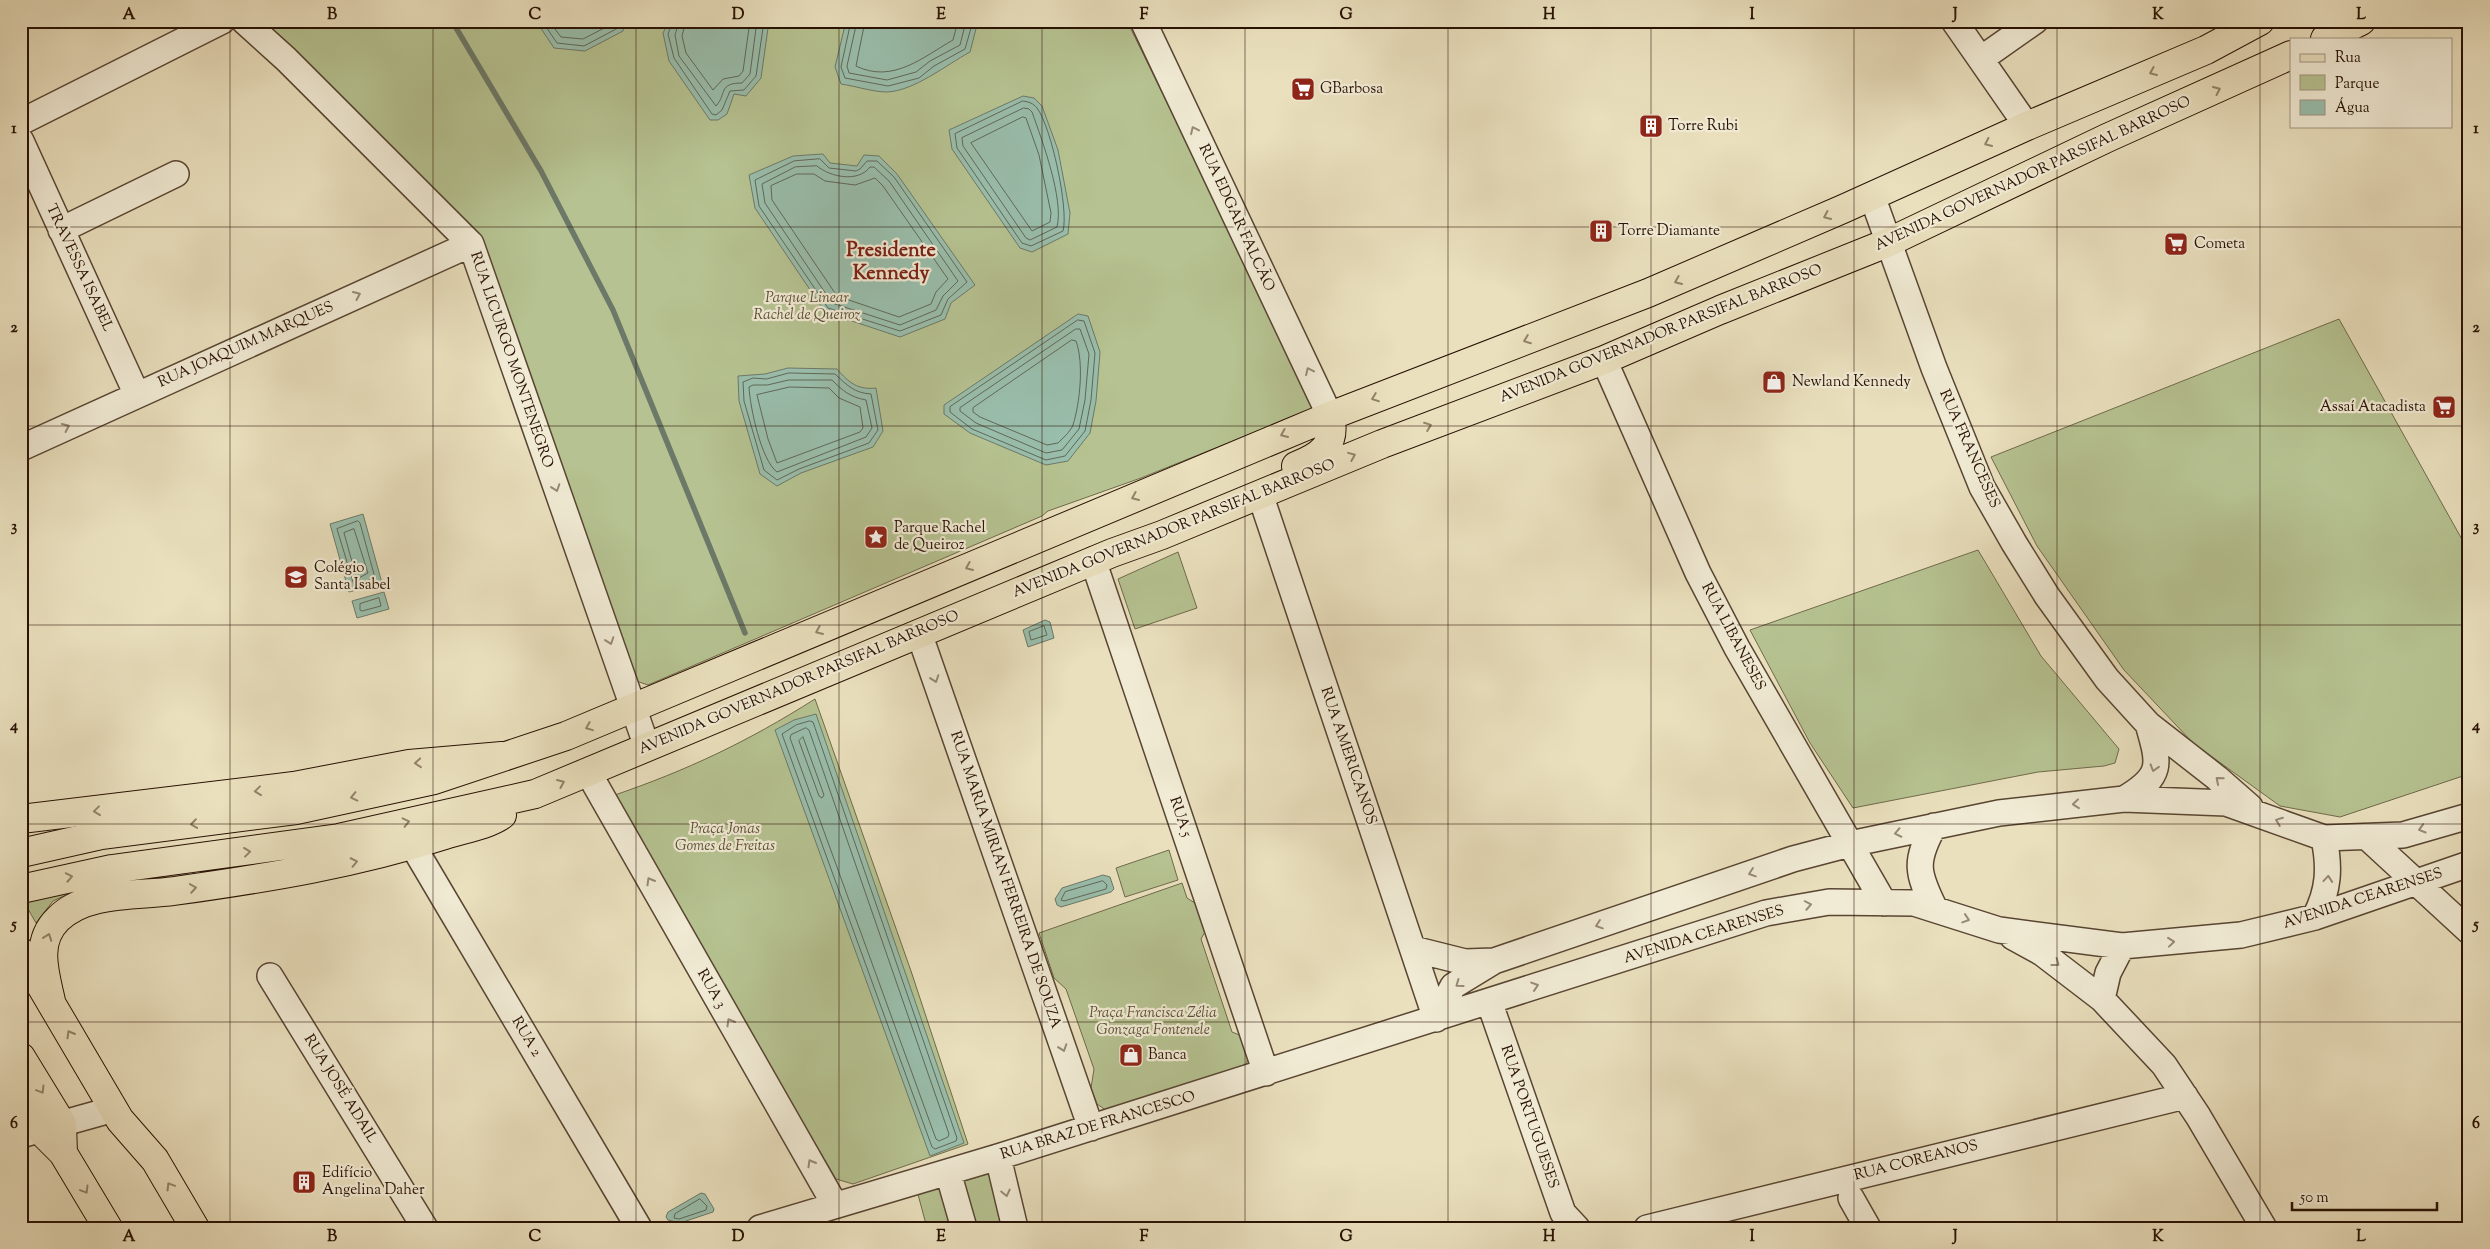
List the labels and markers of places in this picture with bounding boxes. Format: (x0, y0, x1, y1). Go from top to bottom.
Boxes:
supermarket icon: GBarbosa (1290, 76, 1316, 102)
place label: GBarbosa (1320, 79, 1383, 100)
building icon: Torre Rubi (1638, 113, 1664, 139)
place label: Torre Rubi (1668, 116, 1738, 137)
building icon: Torre Diamante (1588, 218, 1614, 244)
place label: Torre Diamante (1618, 221, 1720, 242)
supermarket icon: Cometa (2163, 231, 2189, 257)
place label: Cometa (2194, 234, 2245, 255)
shop icon: Newland Kennedy (1761, 369, 1787, 395)
place label: Newland Kennedy (1792, 372, 1911, 393)
supermarket icon: Assaí Atacadista (2431, 394, 2457, 420)
place label: Assaí Atacadista (2320, 397, 2426, 418)
place label: Parque Rachel de Queiroz (894, 518, 986, 556)
place icon: Parque Rachel de Queiroz (863, 524, 889, 550)
place label: Colégio Santa Isabel (314, 558, 391, 596)
school or university icon: Colégio Santa Isabel (283, 564, 309, 590)
shop icon: Banca (1118, 1042, 1144, 1068)
place label: Banca (1148, 1045, 1187, 1066)
place label: Edifício Angelina Daher (322, 1163, 425, 1201)
building icon: Edifício Angelina Daher (291, 1169, 317, 1195)

